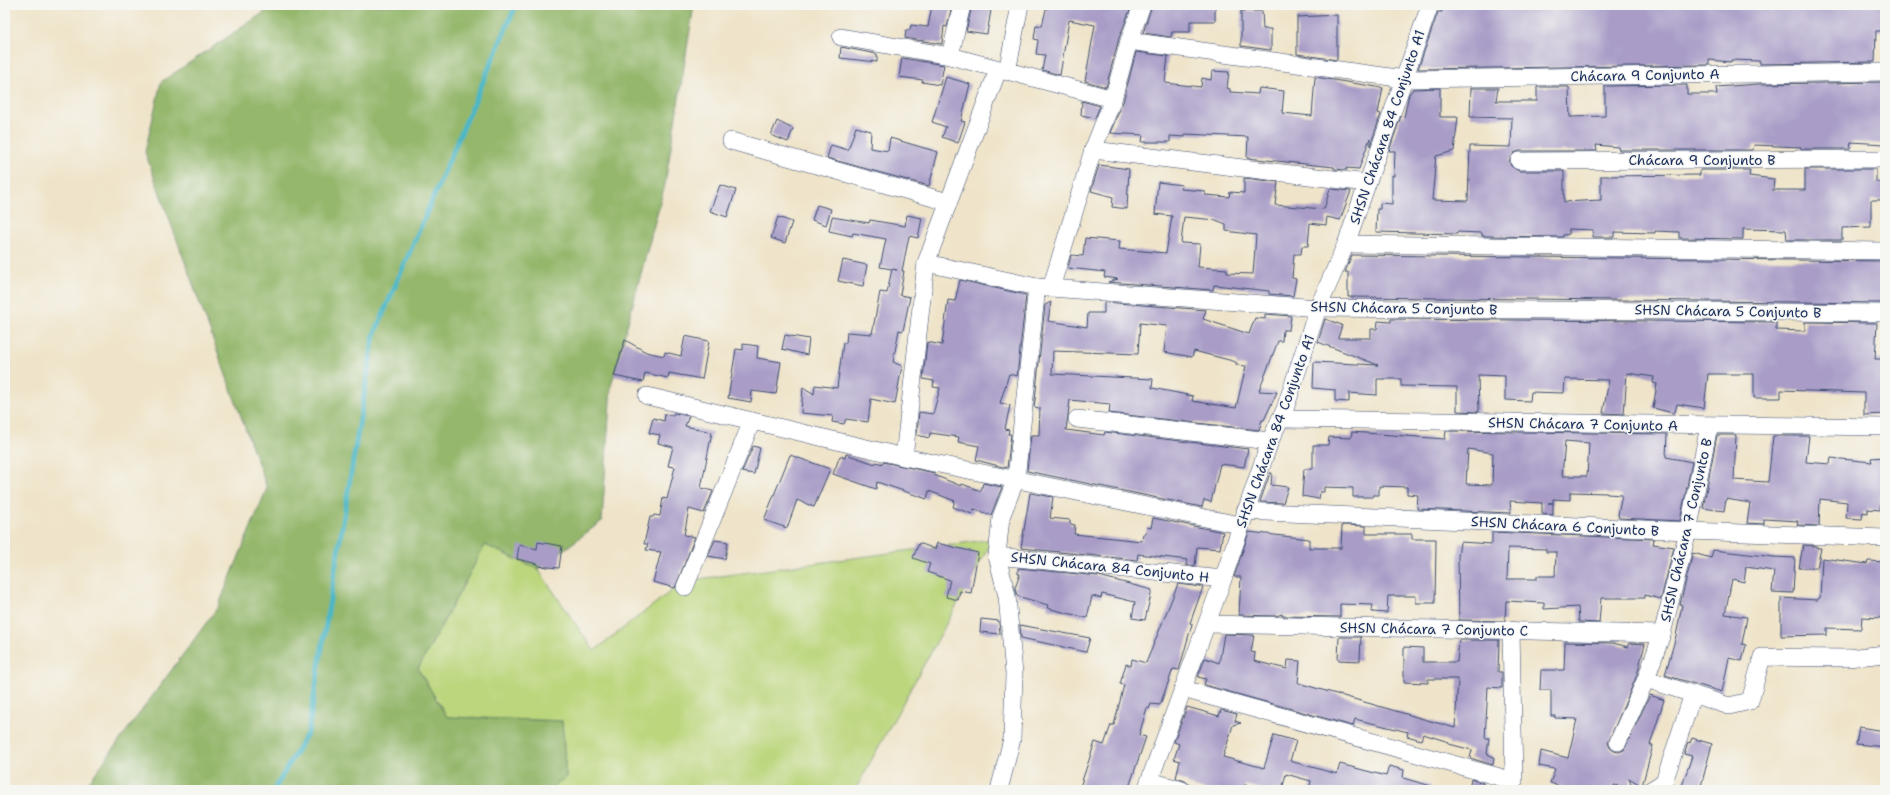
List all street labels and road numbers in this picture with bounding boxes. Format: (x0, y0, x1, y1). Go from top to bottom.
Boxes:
street label: SHSN Chácara 84 Conjunto A1 (1345, 28, 1429, 226)
street label: Chácara 9 Conjunto A (1570, 65, 1720, 85)
street label: Chácara 9 Conjunto B (1628, 151, 1776, 169)
street label: SHSN Chácara 5 Conjunto B (1310, 297, 1498, 319)
street label: SHSN Chácara 5 Conjunto B (1634, 300, 1822, 322)
street label: SHSN Chácara 84 Conjunto A1 (1232, 332, 1318, 530)
street label: SHSN Chácara 7 Conjunto A (1488, 413, 1678, 435)
street label: SHSN Chácara 7 Conjunto B (1656, 436, 1716, 624)
street label: SHSN Chácara 6 Conjunto B (1471, 512, 1659, 540)
street label: SHSN Chácara 84 Conjunto H (1010, 548, 1210, 586)
street label: SHSN Chácara 7 Conjunto C (1340, 618, 1528, 640)

